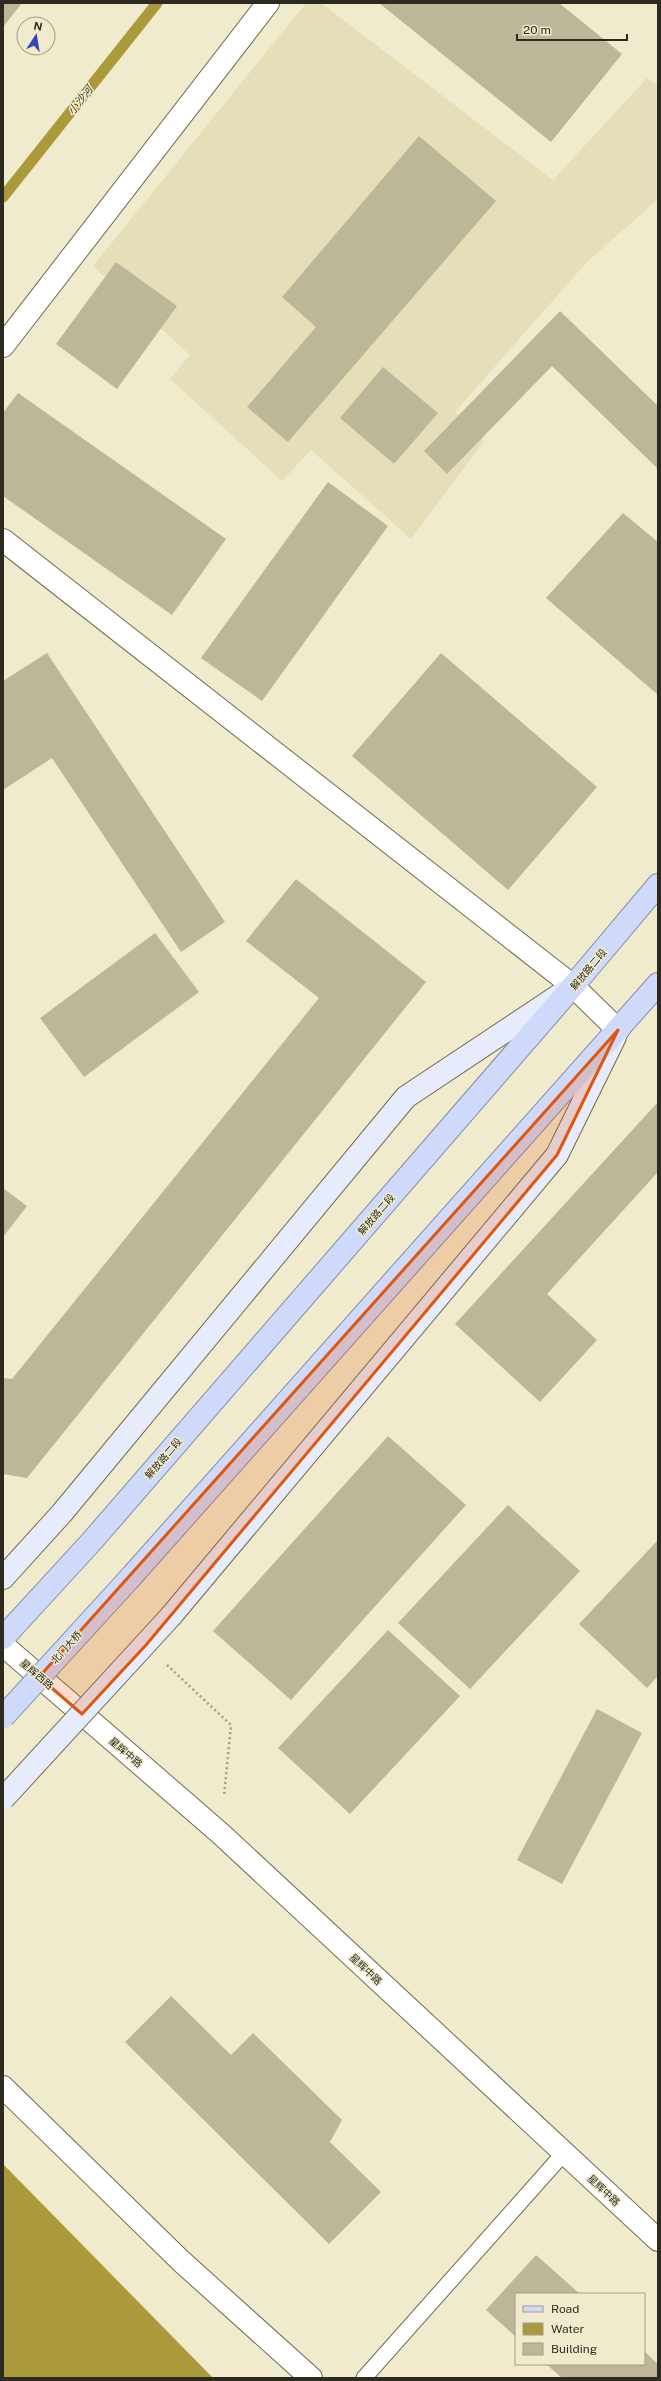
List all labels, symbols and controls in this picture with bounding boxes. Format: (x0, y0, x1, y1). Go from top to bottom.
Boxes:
north arrow (16, 16, 56, 56)
scale bar (517, 16, 627, 42)
text: N (33, 19, 44, 33)
text: 20 m (523, 23, 551, 37)
water label: 小沙河 (65, 82, 96, 117)
street label: 解放路二段 (567, 946, 609, 992)
street label: 解放路二段 (355, 1191, 397, 1237)
street label: 解放路二段 (142, 1435, 184, 1481)
street label: 北门大桥 (48, 1628, 84, 1666)
street label: 星辉西路 (18, 1656, 56, 1692)
street label: 星辉中路 (107, 1734, 145, 1770)
street label: 星辉中路 (347, 1951, 385, 1987)
street label: 星辉中路 (585, 2172, 623, 2208)
legend (515, 2293, 645, 2365)
text: Road (551, 2302, 579, 2316)
text: Water (551, 2322, 585, 2336)
text: Building (551, 2342, 597, 2356)

